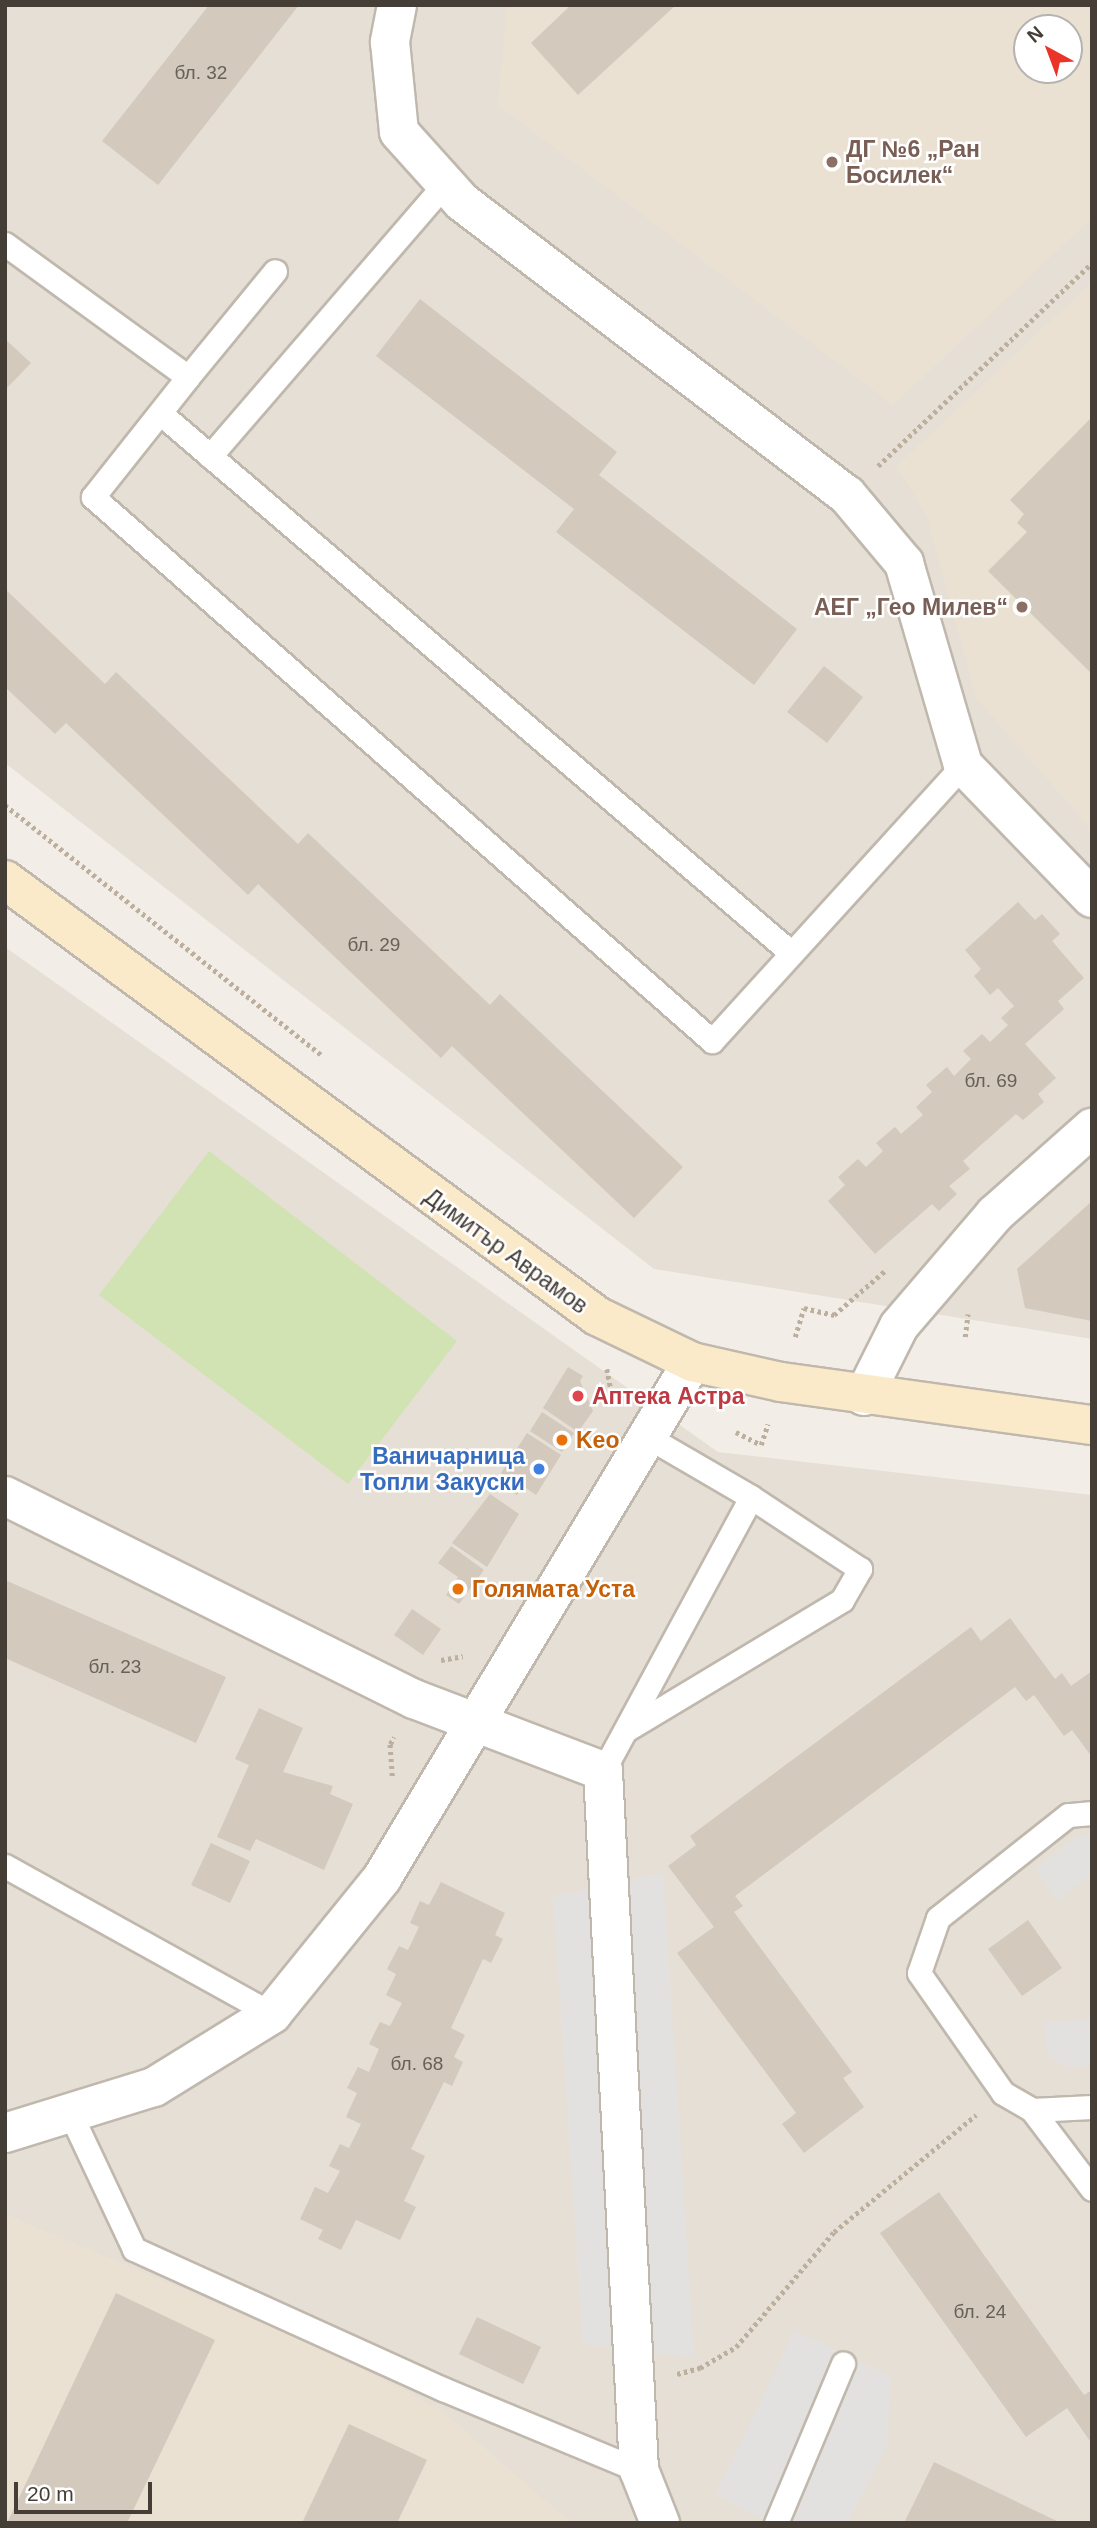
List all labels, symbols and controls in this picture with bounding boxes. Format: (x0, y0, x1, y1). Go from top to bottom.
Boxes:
north arrow (1013, 14, 1083, 84)
text: N (1023, 22, 1047, 47)
house number: бл. 32 (175, 62, 227, 84)
place label: ДГ №6 „Ран Босилек“ (846, 135, 980, 189)
marker: ДГ №6 „Ран Босилек“ (824, 154, 840, 170)
place label: АЕГ „Гео Милев“ (814, 593, 1008, 621)
marker: АЕГ „Гео Милев“ (1014, 599, 1030, 615)
house number: бл. 29 (348, 934, 400, 956)
house number: бл. 69 (965, 1070, 1017, 1092)
street label: Димитър Аврамов (419, 1182, 593, 1320)
place label: Аптека Астра (592, 1382, 744, 1410)
marker: Аптека Астра (570, 1388, 586, 1404)
place label: Keo (576, 1426, 619, 1454)
marker: Keo (554, 1432, 570, 1448)
place label: Ваничарница Топли Закуски (360, 1442, 525, 1496)
marker: Ваничарница Топли Закуски (531, 1461, 547, 1477)
place label: Голямата Уста (472, 1575, 635, 1603)
marker: Голямата Уста (450, 1581, 466, 1597)
house number: бл. 23 (89, 1656, 141, 1678)
house number: бл. 68 (391, 2053, 443, 2075)
house number: бл. 24 (954, 2301, 1006, 2323)
scale bar (18, 2468, 156, 2512)
text: 20 m (27, 2482, 74, 2505)

